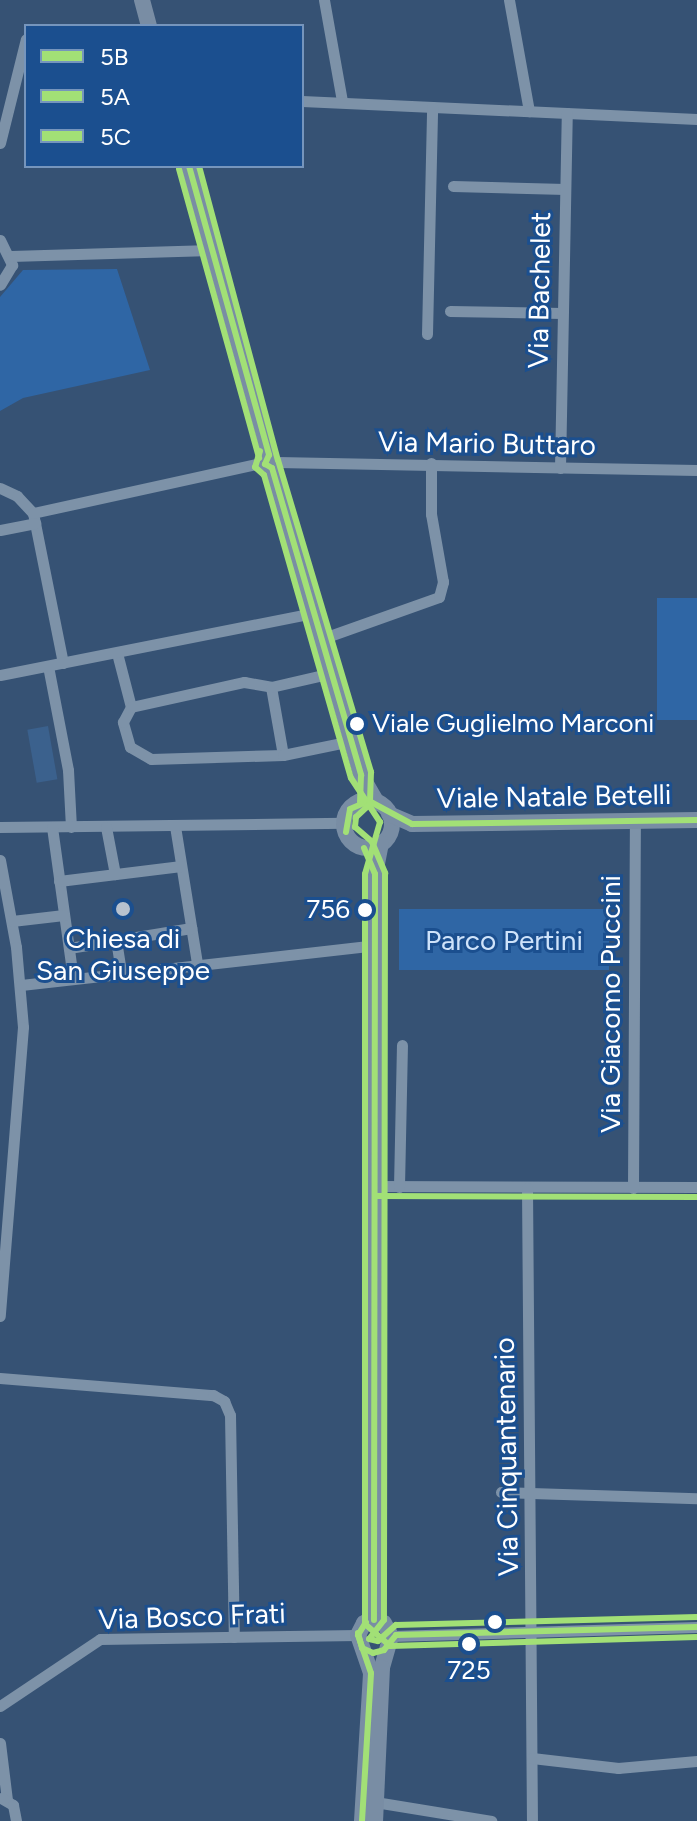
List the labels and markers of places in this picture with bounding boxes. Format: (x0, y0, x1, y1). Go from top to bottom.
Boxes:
place label: Viale Guglielmo Marconi (372, 708, 654, 740)
marker: Viale Guglielmo Marconi (349, 716, 365, 732)
place label: 756 (306, 894, 350, 926)
marker: Chiesa di San Giuseppe (114, 900, 132, 918)
marker: 756 (357, 902, 373, 918)
place label: Chiesa di San Giuseppe (36, 921, 210, 987)
unlabelled marker (487, 1614, 503, 1630)
marker: 725 (461, 1636, 477, 1652)
place label: 725 (447, 1655, 491, 1687)

